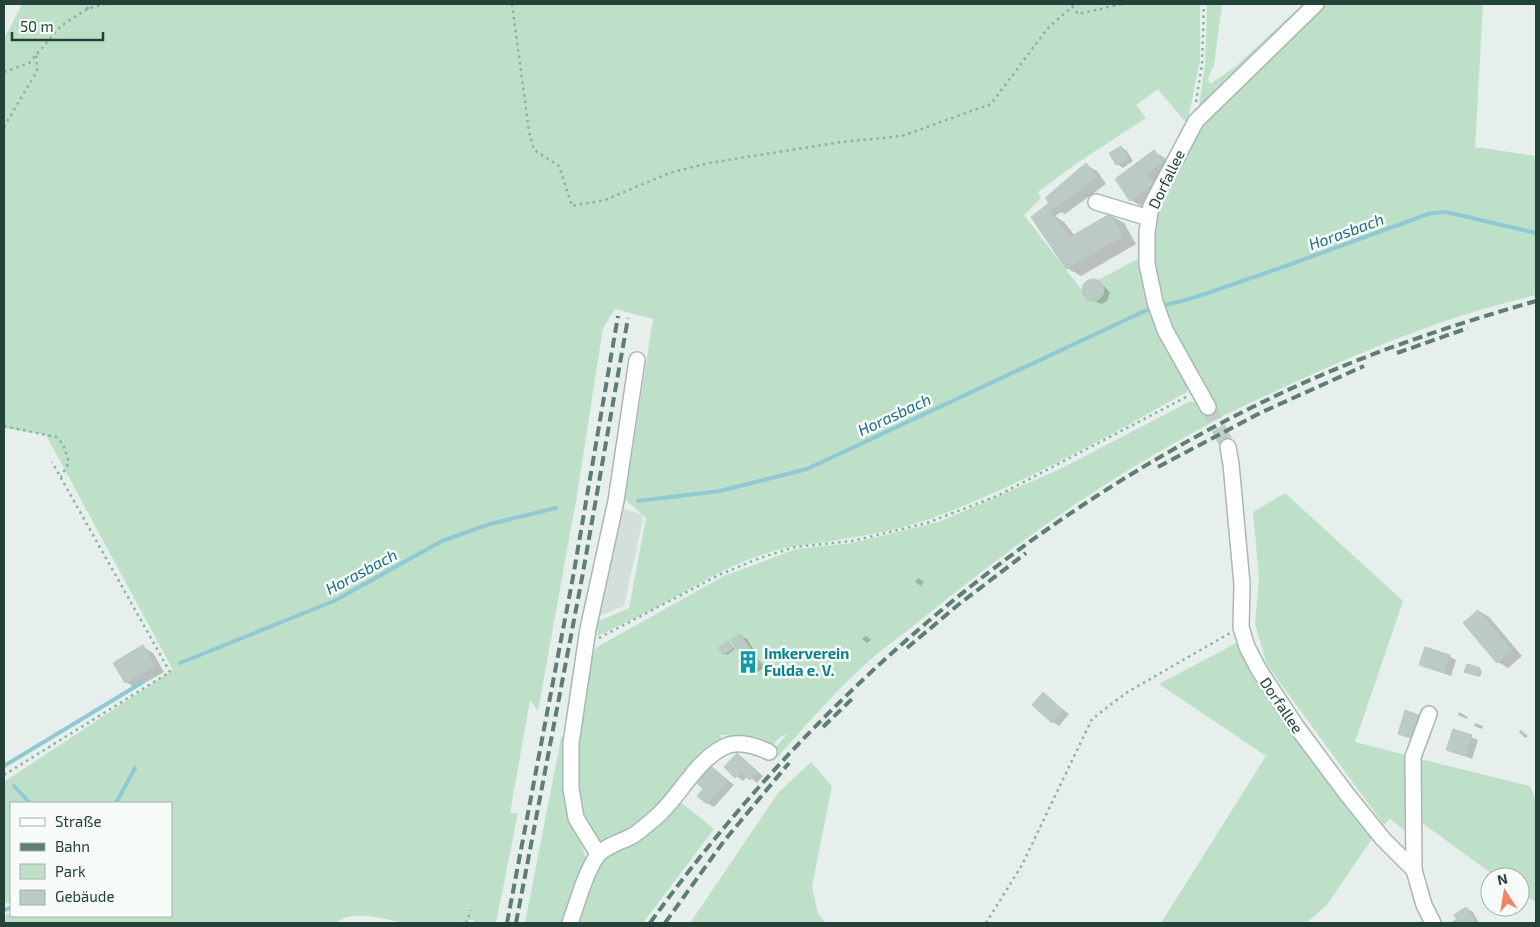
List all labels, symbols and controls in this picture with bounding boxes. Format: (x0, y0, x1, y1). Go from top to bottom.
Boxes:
scale bar (12, 10, 104, 42)
text: 50 m (20, 17, 54, 35)
street label: Dorfallee (1144, 147, 1188, 211)
water label: Horasbach (1306, 209, 1386, 253)
water label: Horasbach (854, 389, 934, 439)
water label: Horasbach (322, 544, 400, 598)
place label: Imkerverein Fulda e. V. (764, 644, 849, 679)
building icon: Imkerverein Fulda e. V. (735, 649, 761, 675)
street label: Dorfallee (1257, 674, 1307, 736)
legend (10, 802, 172, 917)
text: Straße (55, 812, 101, 830)
text: Bahn (55, 837, 90, 855)
text: Park (55, 862, 86, 880)
north arrow (1480, 867, 1530, 917)
text: N (1495, 869, 1509, 888)
text: Gebäude (55, 887, 114, 905)

